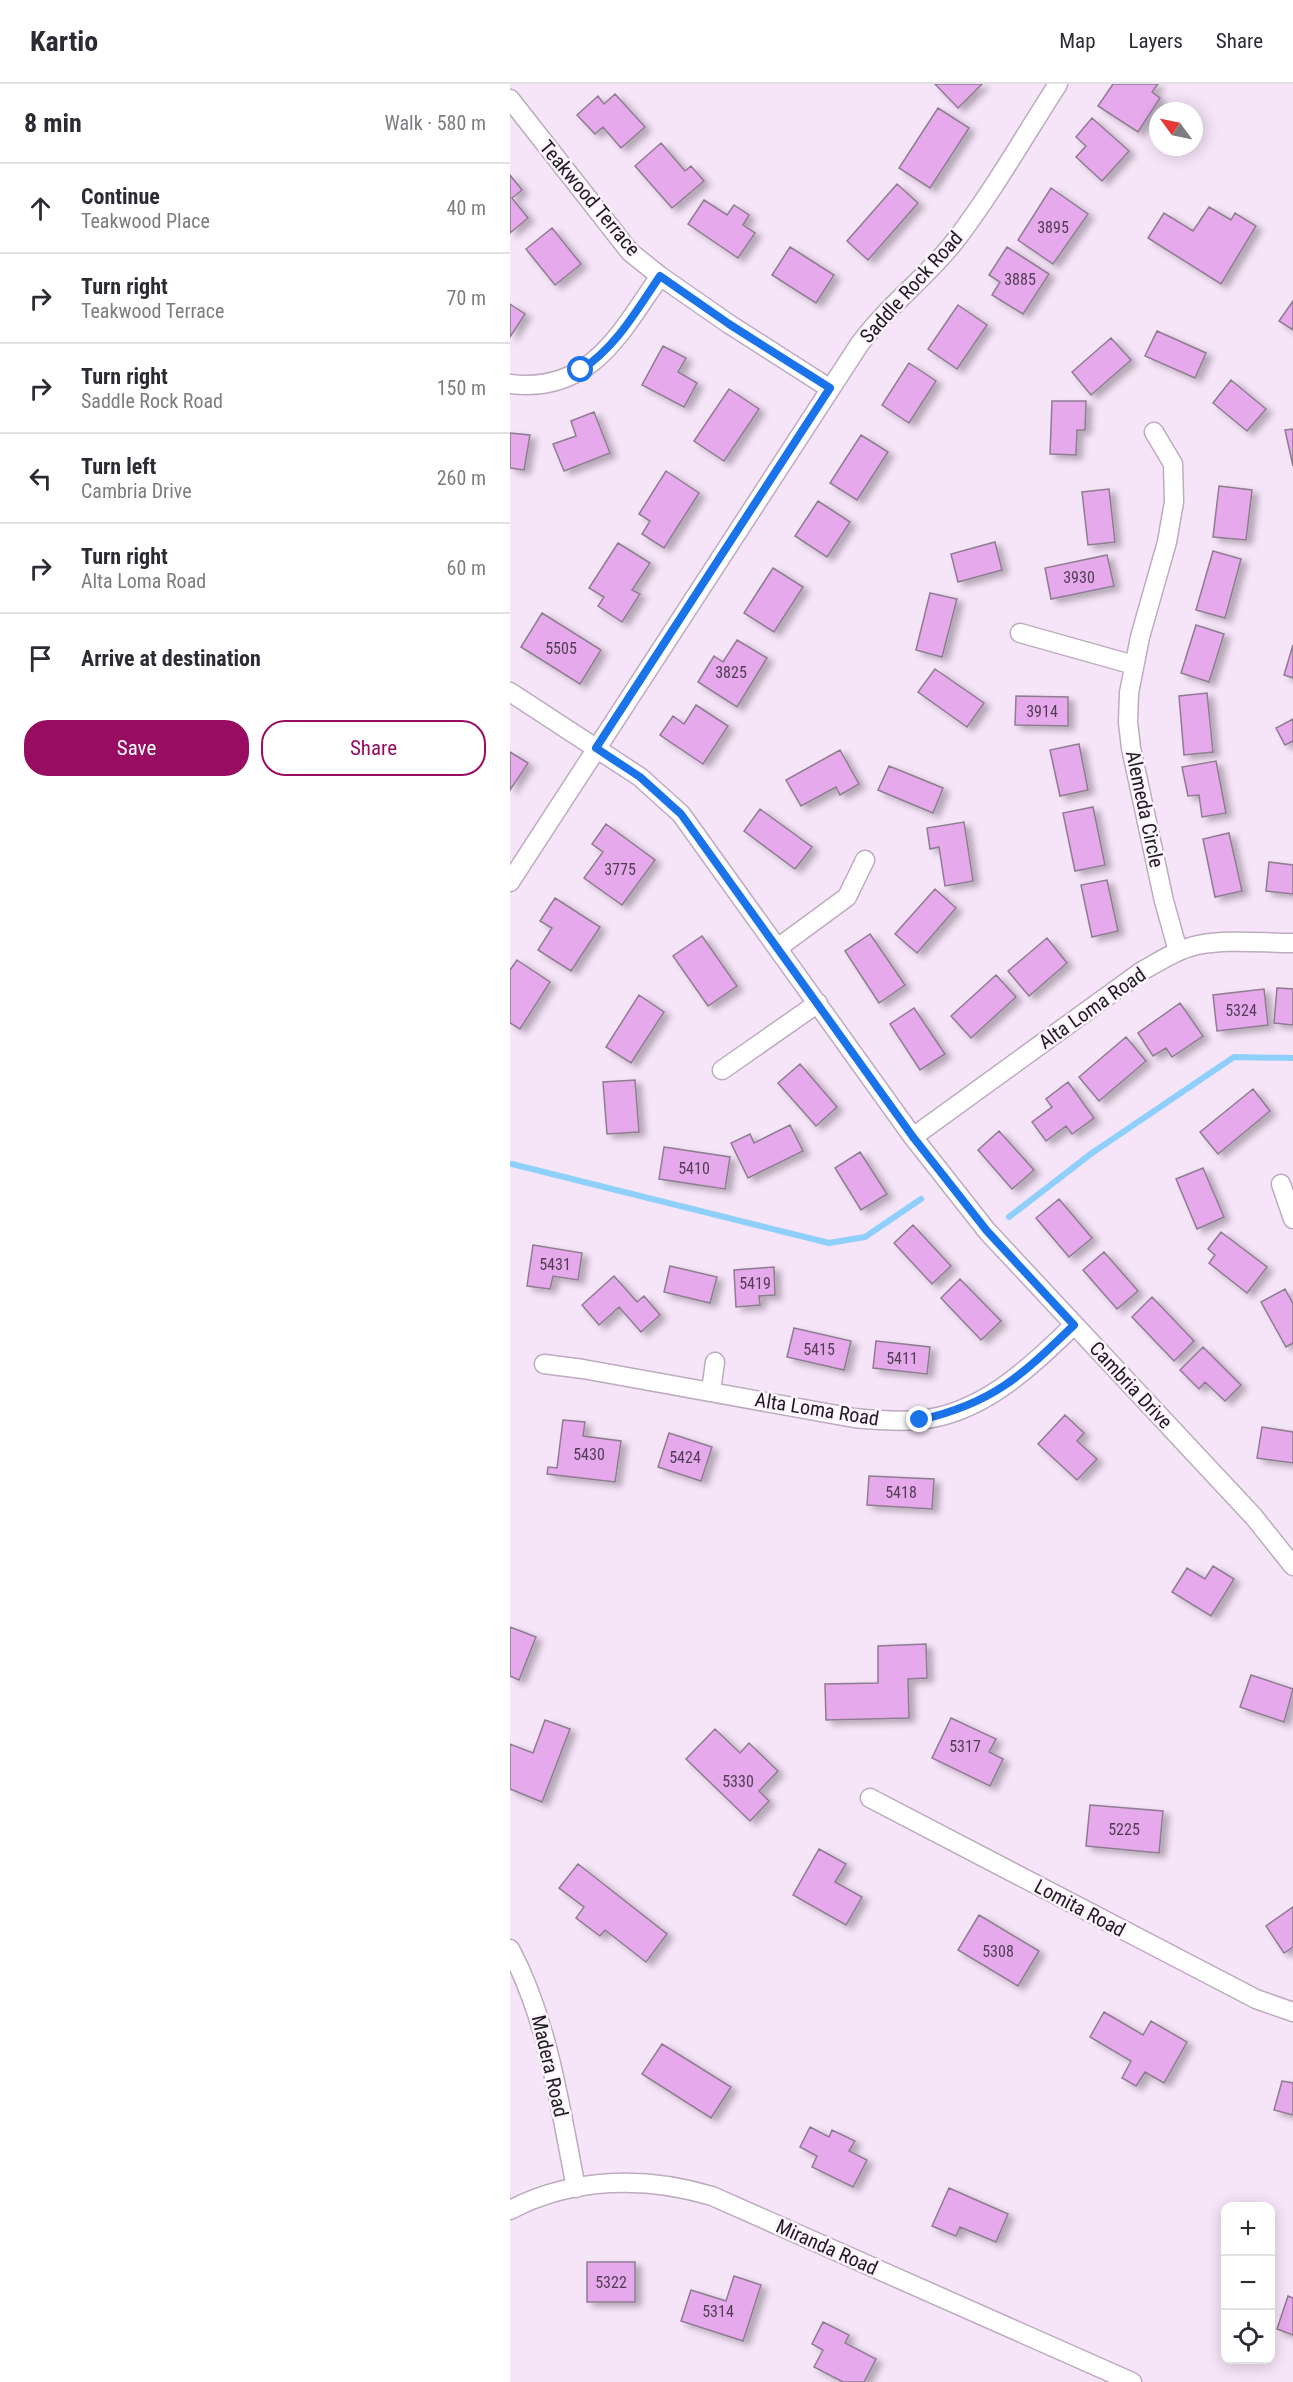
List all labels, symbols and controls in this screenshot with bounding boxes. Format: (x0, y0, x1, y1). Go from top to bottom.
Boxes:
text: Kartio (30, 25, 98, 58)
text: Map (1059, 29, 1096, 53)
text: Layers (1129, 29, 1183, 53)
text: Share (1216, 29, 1263, 53)
north arrow (1149, 102, 1203, 156)
text: 8 min (24, 108, 82, 138)
text: Walk · 580 m (385, 111, 486, 135)
street label: Teakwood Terrace (535, 135, 645, 261)
text: Continue (81, 184, 160, 209)
icon: ahead (24, 192, 57, 225)
text: 40 m (447, 196, 486, 220)
text: Teakwood Place (81, 209, 210, 233)
house number: 3895 (1037, 218, 1069, 237)
street label: Saddle Rock Road (855, 226, 967, 348)
house number: 3885 (1004, 270, 1036, 289)
text: Turn right (81, 274, 168, 299)
icon: right (24, 282, 57, 315)
text: 70 m (447, 286, 486, 310)
text: Teakwood Terrace (81, 299, 224, 323)
route start (567, 356, 593, 382)
text: Turn right (81, 364, 168, 389)
icon: right (24, 372, 57, 405)
text: 150 m (437, 376, 486, 400)
text: Saddle Rock Road (81, 389, 223, 413)
text: Turn left (81, 454, 156, 479)
icon: left (24, 462, 57, 495)
text: 260 m (437, 466, 486, 490)
text: Cambria Drive (81, 479, 192, 503)
text: Turn right (81, 544, 168, 569)
icon: right (24, 552, 57, 585)
text: 60 m (447, 556, 486, 580)
house number: 3930 (1063, 568, 1095, 587)
text: Alta Loma Road (81, 569, 206, 593)
house number: 5505 (545, 639, 577, 658)
icon: arrive (24, 642, 57, 675)
text: Arrive at destination (81, 646, 261, 671)
house number: 3825 (715, 663, 747, 682)
house number: 3914 (1026, 702, 1058, 721)
button: Save (24, 720, 249, 776)
button: Share (261, 720, 486, 776)
street label: Alemeda Circle (1121, 748, 1169, 870)
house number: 3775 (604, 860, 636, 879)
street label: Alta Loma Road (1034, 962, 1150, 1054)
house number: 5324 (1225, 1001, 1257, 1020)
house number: 5410 (678, 1159, 710, 1178)
house number: 5431 (539, 1255, 571, 1274)
house number: 5419 (739, 1274, 771, 1293)
street label: Cambria Drive (1085, 1336, 1177, 1434)
house number: 5415 (803, 1340, 835, 1359)
house number: 5411 (886, 1349, 918, 1368)
street label: Alta Loma Road (753, 1387, 881, 1431)
route end (906, 1406, 932, 1432)
house number: 5430 (573, 1445, 605, 1464)
house number: 5424 (669, 1448, 701, 1467)
house number: 5418 (885, 1483, 917, 1502)
house number: 5317 (949, 1737, 981, 1756)
house number: 5330 (722, 1772, 754, 1791)
house number: 5225 (1108, 1820, 1140, 1839)
street label: Lomita Road (1030, 1874, 1130, 1942)
house number: 5308 (982, 1942, 1014, 1961)
street label: Madera Road (527, 2013, 573, 2119)
map controls (1221, 2202, 1275, 2364)
button: + (1221, 2202, 1275, 2256)
street label: Miranda Road (772, 2214, 882, 2280)
button: − (1221, 2256, 1275, 2310)
house number: 5322 (595, 2273, 627, 2292)
house number: 5314 (702, 2302, 734, 2321)
button: locate (1221, 2310, 1275, 2364)

